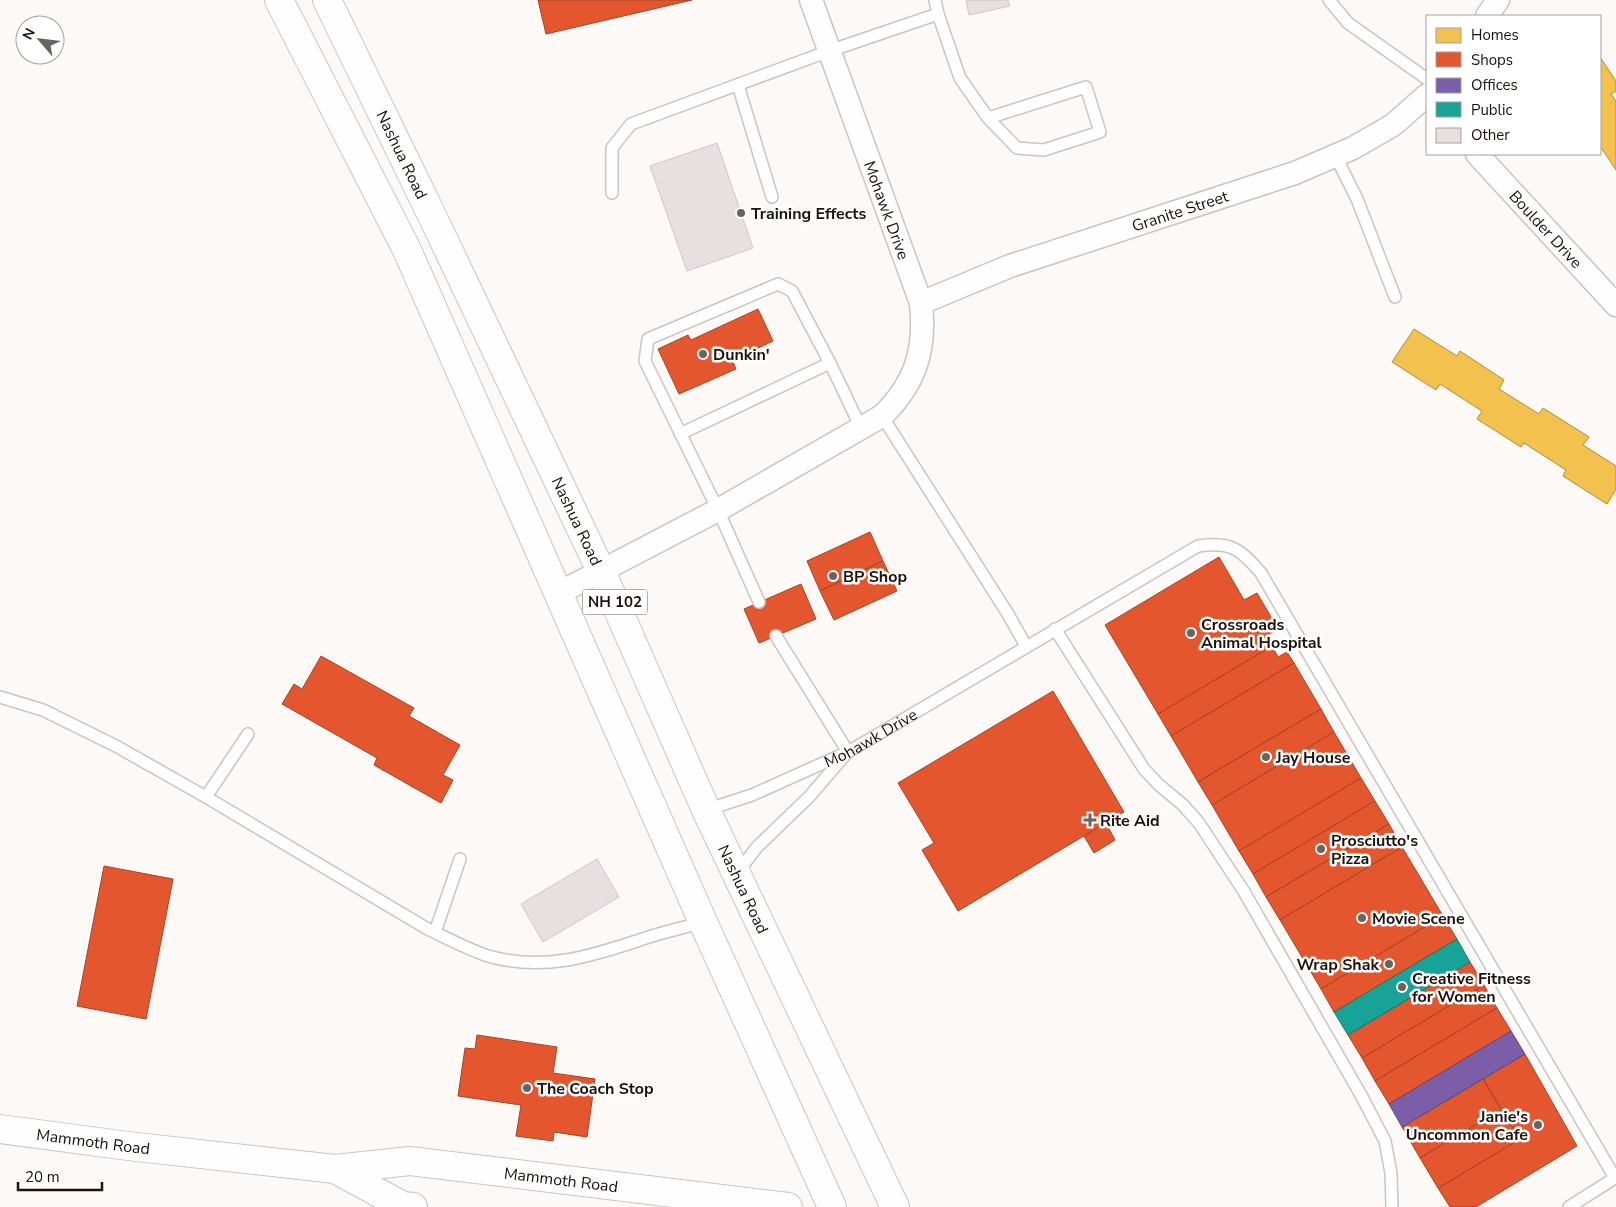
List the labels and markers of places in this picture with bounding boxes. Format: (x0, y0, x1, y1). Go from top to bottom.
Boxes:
place label: Training Effects (751, 203, 866, 225)
marker: Training Effects (735, 207, 747, 219)
place label: Dunkin' (713, 344, 770, 366)
marker: Dunkin' (697, 348, 709, 360)
place label: BP Shop (843, 566, 907, 588)
marker: BP Shop (827, 570, 839, 582)
place label: Crossroads Animal Hospital (1201, 614, 1322, 654)
marker: Crossroads Animal Hospital (1185, 627, 1197, 639)
place label: Jay House (1275, 747, 1351, 769)
marker: Jay House (1260, 751, 1272, 763)
place label: Rite Aid (1100, 810, 1160, 832)
marker: Rite Aid (1084, 814, 1096, 826)
place label: Prosciutto's Pizza (1331, 830, 1418, 870)
marker: Prosciutto's Pizza (1315, 843, 1327, 855)
place label: Movie Scene (1372, 908, 1465, 930)
marker: Movie Scene (1356, 912, 1368, 924)
place label: Wrap Shak (1296, 954, 1379, 976)
marker: Wrap Shak (1383, 958, 1395, 970)
place label: Creative Fitness for Women (1412, 968, 1531, 1008)
marker: Creative Fitness for Women (1396, 981, 1408, 993)
place label: The Coach Stop (537, 1078, 654, 1100)
marker: The Coach Stop (521, 1082, 533, 1094)
place label: Janie's Uncommon Cafe (1406, 1106, 1528, 1146)
marker: Janie's Uncommon Cafe (1532, 1119, 1544, 1131)

